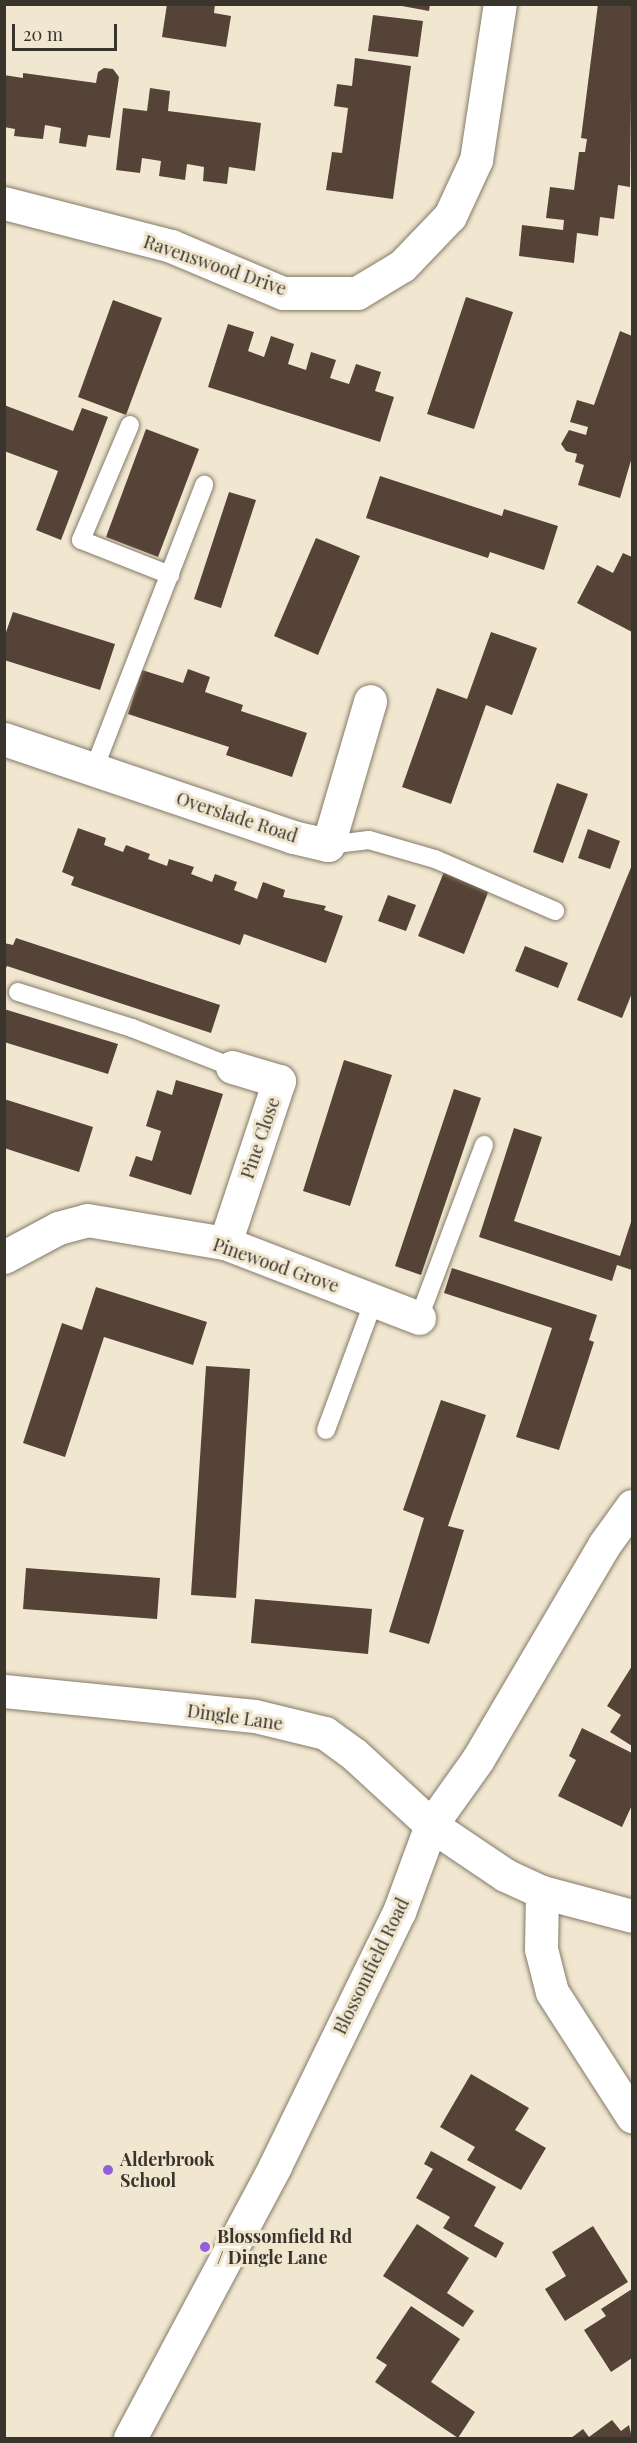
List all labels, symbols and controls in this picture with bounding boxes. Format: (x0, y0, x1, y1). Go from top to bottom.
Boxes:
scale bar (15, 12, 120, 50)
text: 20 m (23, 22, 63, 46)
street label: Ravenswood Drive (141, 230, 289, 300)
street label: Overslade Road (174, 787, 300, 847)
street label: Pine Close (236, 1095, 284, 1181)
street label: Pinewood Grove (210, 1233, 342, 1297)
street label: Dingle Lane (186, 1700, 284, 1734)
street label: Blossomfield Road (329, 1894, 413, 2038)
place label: Alderbrook School (120, 2149, 215, 2192)
marker: Alderbrook School (101, 2163, 115, 2177)
place label: Blossomfield Rd / Dingle Lane (217, 2226, 352, 2268)
marker: Blossomfield Rd / Dingle Lane (198, 2240, 212, 2254)

